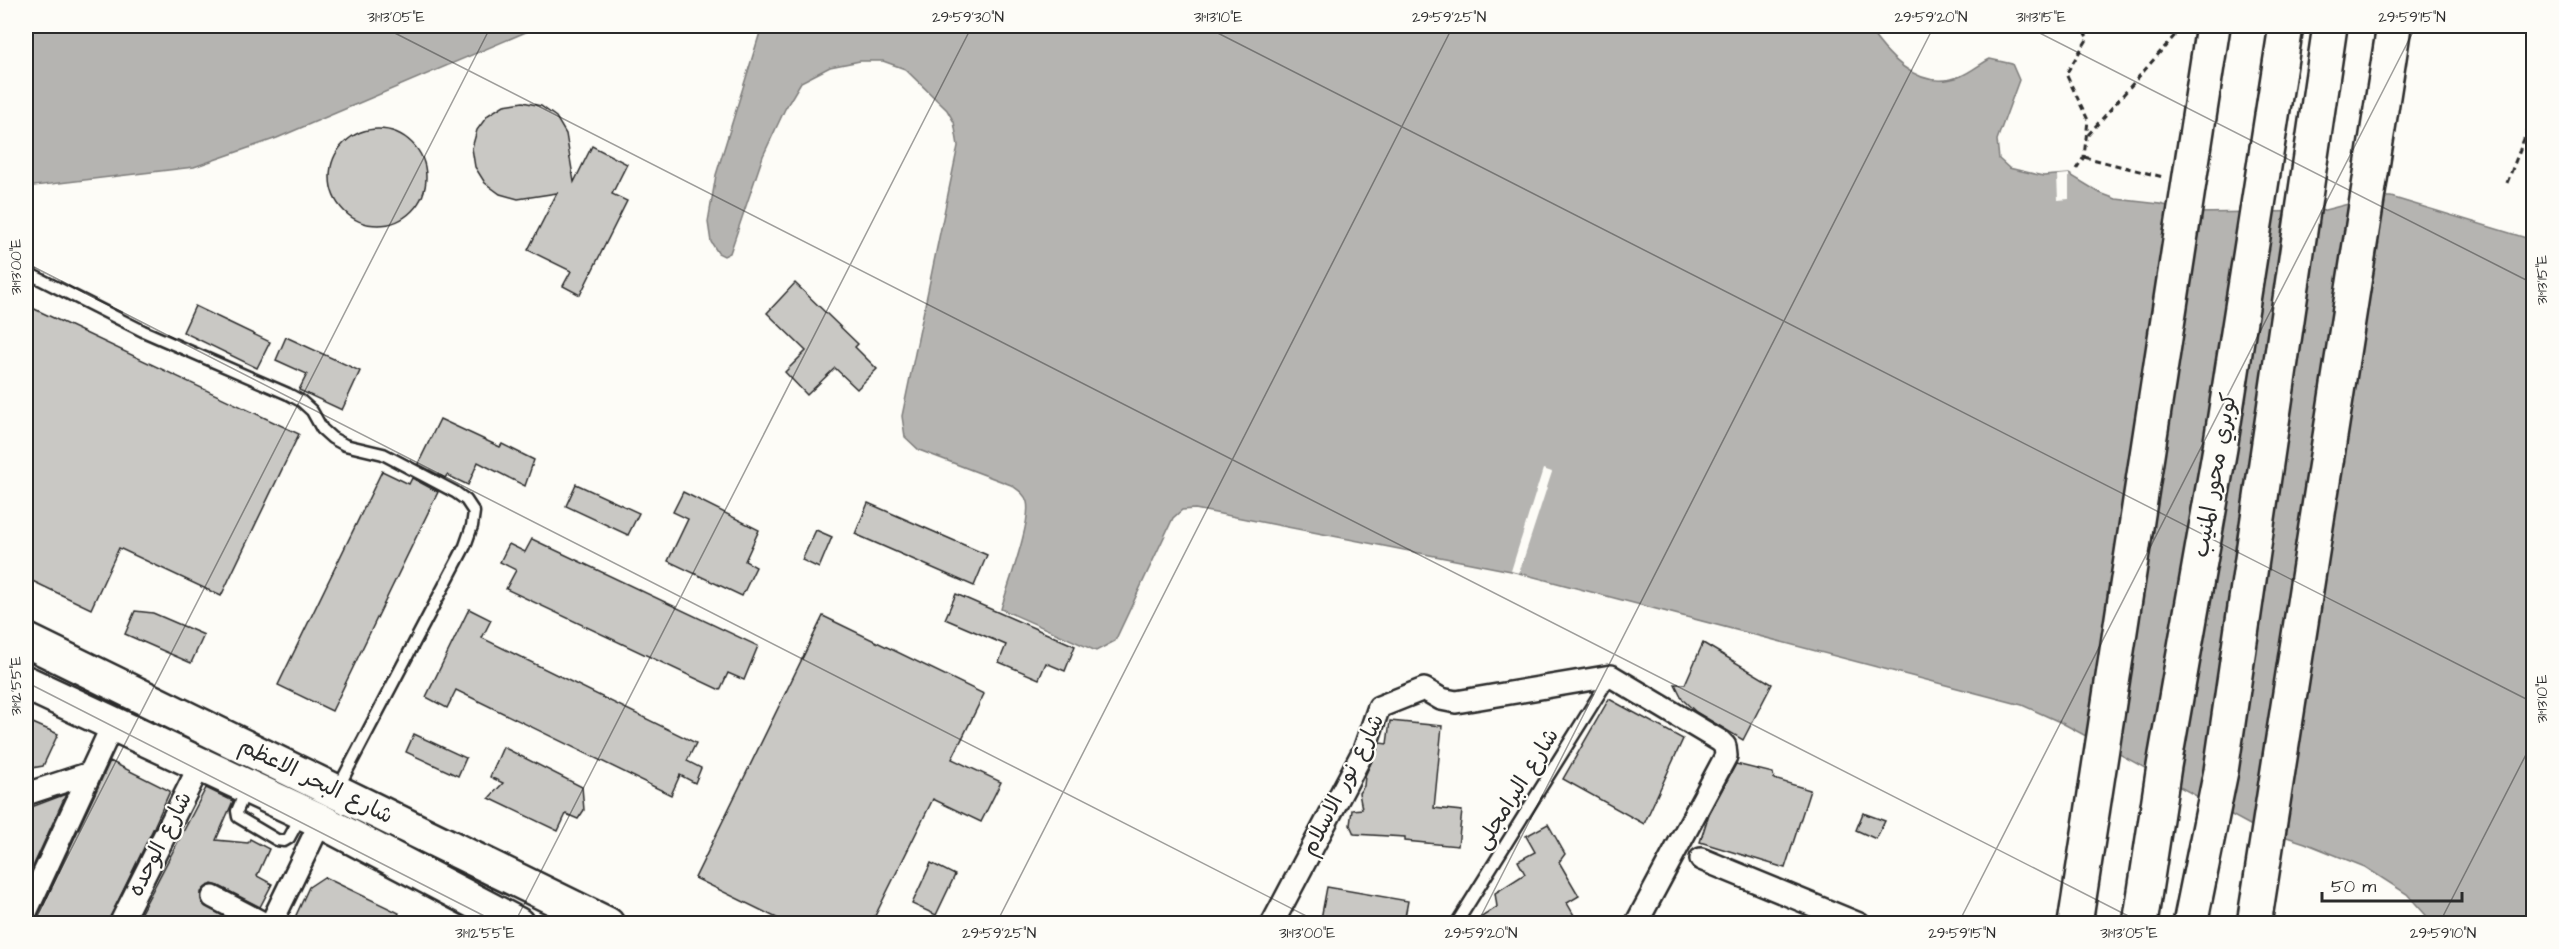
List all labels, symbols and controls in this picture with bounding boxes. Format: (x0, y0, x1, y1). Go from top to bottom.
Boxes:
text: 31°13'05"E (367, 7, 425, 28)
text: 29°59'30"N (932, 7, 1004, 28)
text: 31°13'10"E (1194, 7, 1242, 28)
text: 29°59'25"N (1412, 7, 1486, 28)
text: 29°59'20"N (1894, 7, 1968, 28)
text: 31°13'15"E (2016, 7, 2066, 28)
text: 29°59'15"N (2378, 7, 2446, 28)
text: 31°13'00"E (6, 239, 27, 295)
text: 31°13'15"E (2532, 255, 2553, 305)
street label: كوبري محور المنيب (2185, 390, 2245, 560)
text: 31°12'55"E (6, 656, 27, 716)
text: 31°13'10"E (2532, 675, 2553, 723)
street label: شارع نور الاسلام (1294, 709, 1392, 861)
street label: شارع البرامجلى (1467, 722, 1567, 856)
street label: شارع البحر الاعظم (234, 730, 398, 832)
street label: شارع الوحده (120, 786, 200, 902)
scale bar (2322, 865, 2462, 903)
text: 50 m (2331, 874, 2376, 899)
text: 31°12'55"E (455, 923, 515, 944)
text: 29°59'25"N (962, 923, 1036, 944)
text: 31°13'00"E (1279, 923, 1335, 944)
text: 29°59'20"N (1444, 923, 1518, 944)
text: 29°59'15"N (1928, 923, 1996, 944)
text: 31°13'05"E (2100, 923, 2158, 944)
text: 29°59'10"N (2410, 923, 2476, 944)

